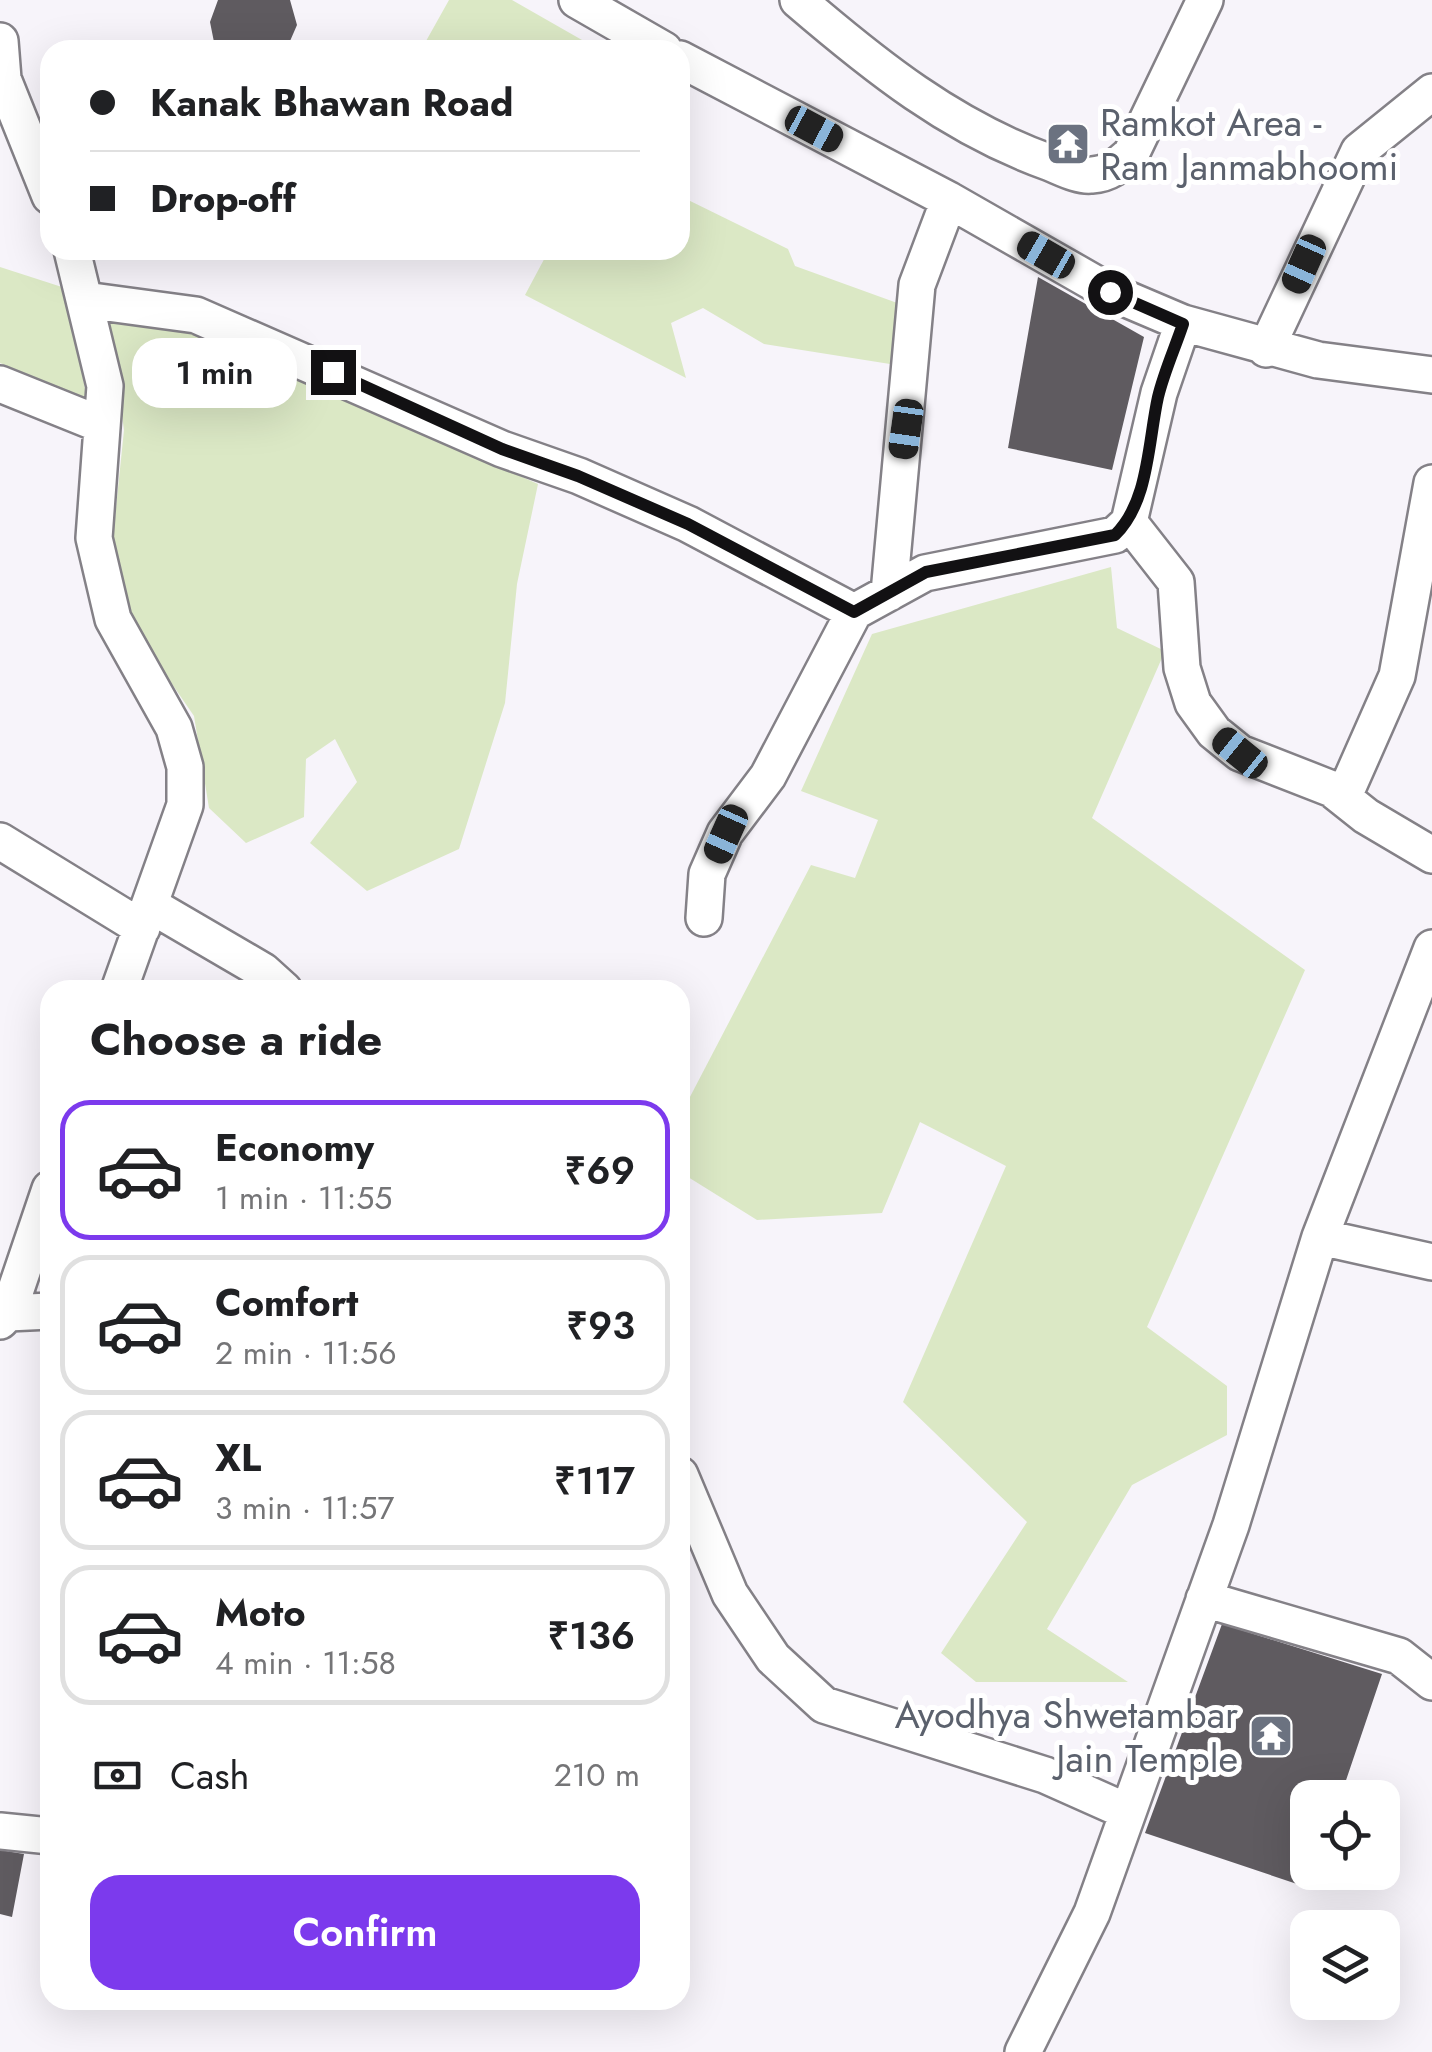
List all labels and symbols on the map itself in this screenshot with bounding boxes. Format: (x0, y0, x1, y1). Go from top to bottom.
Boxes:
place label: Ramkot Area - Ram Janmabhoomi (1100, 95, 1399, 194)
car (780, 102, 848, 156)
temple icon: Ramkot Area - Ram Janmabhoomi (1045, 121, 1091, 167)
car (1013, 227, 1079, 283)
car (1278, 230, 1330, 298)
route start (1088, 270, 1133, 315)
callout: 1 min (133, 337, 298, 407)
route end (311, 350, 356, 395)
car (887, 397, 925, 461)
car (1207, 722, 1273, 784)
car (700, 800, 752, 868)
place label: Ayodhya Shwetambar Jain Temple (895, 1687, 1238, 1786)
temple icon: Ayodhya Shwetambar Jain Temple (1248, 1713, 1294, 1759)

